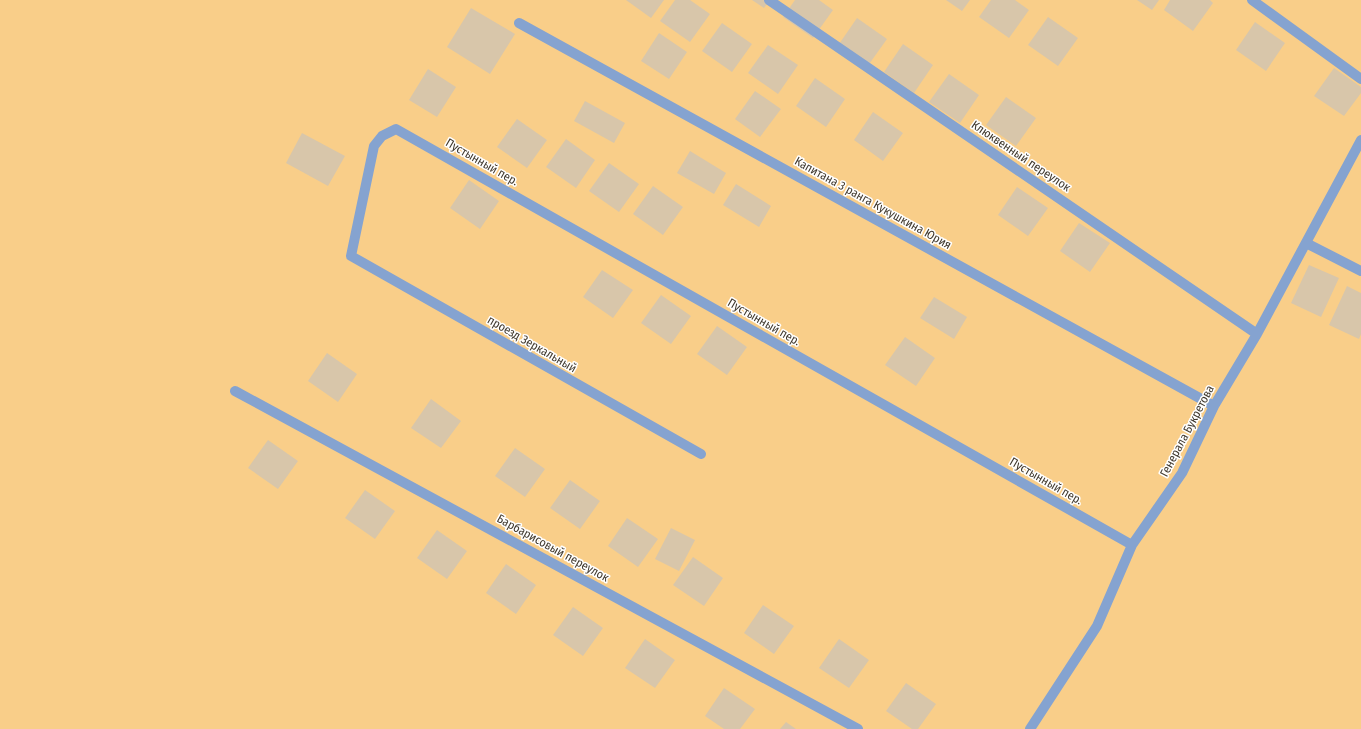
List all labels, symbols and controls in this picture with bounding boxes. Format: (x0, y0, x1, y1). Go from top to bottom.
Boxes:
street label: Клюквенный переулок (969, 118, 1074, 195)
street label: Пустынный пер. (443, 136, 521, 189)
street label: Капитана 3 ранга Кукушкина Юрия (792, 154, 954, 252)
street label: Пустынный пер. (725, 296, 803, 349)
street label: проезд Зеркальный (485, 313, 579, 375)
street label: Генерала Букретова (1157, 383, 1217, 479)
street label: Пустынный пер. (1007, 455, 1085, 508)
street label: Барбарисовый переулок (495, 511, 612, 585)

